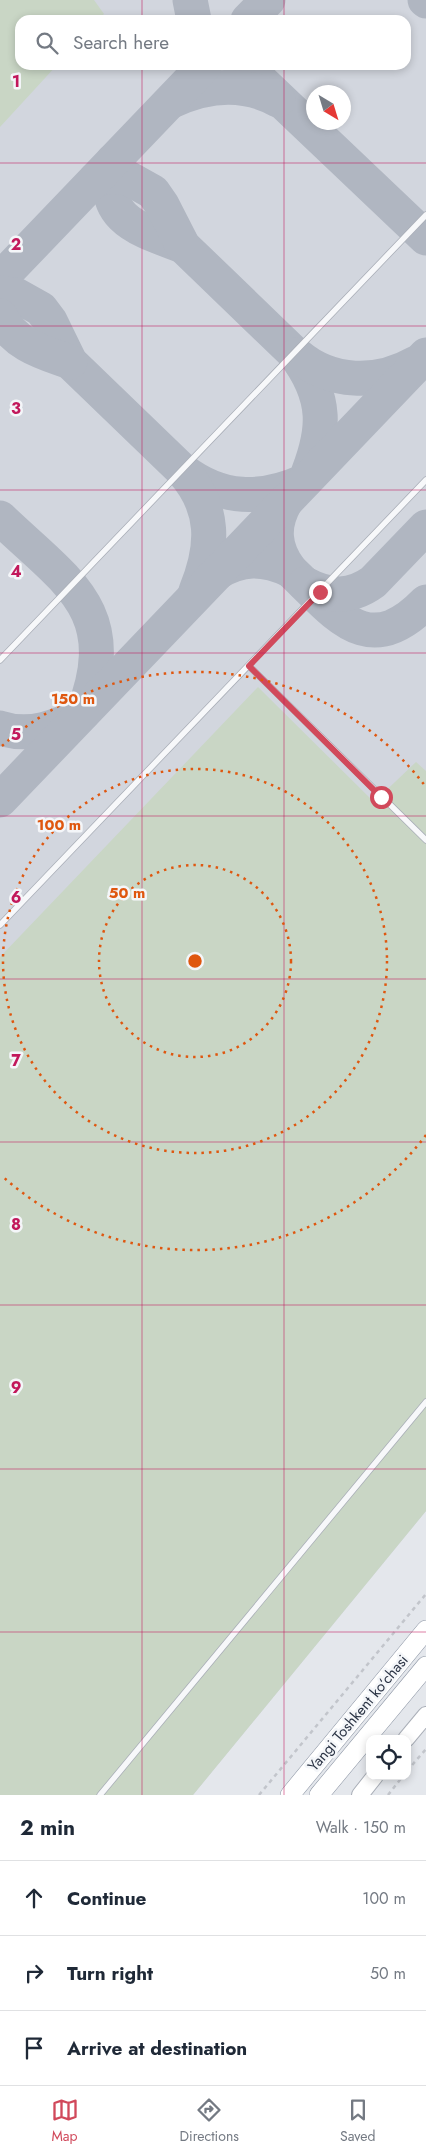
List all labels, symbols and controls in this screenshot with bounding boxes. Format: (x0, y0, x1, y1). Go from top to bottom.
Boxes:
search box (15, 15, 411, 70)
icon: search (33, 29, 61, 57)
text: Search here (73, 29, 169, 56)
text: 1 (12, 70, 20, 93)
north arrow (306, 85, 351, 130)
text: 2 (11, 233, 21, 256)
text: 3 (11, 397, 21, 420)
text: 4 (10, 560, 22, 583)
route end (309, 581, 332, 604)
text: 150 m (51, 688, 95, 710)
text: 5 (11, 723, 21, 746)
route start (370, 786, 393, 809)
text: 100 m (37, 814, 81, 836)
text: 50 m (109, 882, 145, 904)
text: 6 (11, 886, 21, 909)
centre of rings (186, 952, 204, 970)
text: 7 (11, 1049, 21, 1072)
text: 8 (11, 1213, 21, 1236)
text: 9 (11, 1376, 21, 1399)
street label: Yangi Toshkent ko‘chasi (303, 1650, 413, 1776)
map controls (366, 1735, 411, 1780)
button: locate (366, 1735, 411, 1780)
text: 2 min (20, 1813, 75, 1843)
text: Walk · 150 m (316, 1816, 406, 1839)
icon: ahead (20, 1884, 48, 1912)
text: Continue (67, 1885, 146, 1912)
text: 100 m (362, 1887, 406, 1910)
icon: right (20, 1959, 48, 1987)
text: Turn right (67, 1960, 153, 1987)
text: 50 m (370, 1962, 406, 1985)
icon: arrive (20, 2034, 48, 2062)
text: Arrive at destination (67, 2035, 247, 2062)
tab: Map (51, 2096, 79, 2146)
tab: Directions (180, 2096, 239, 2146)
tab: Saved (340, 2096, 375, 2146)

